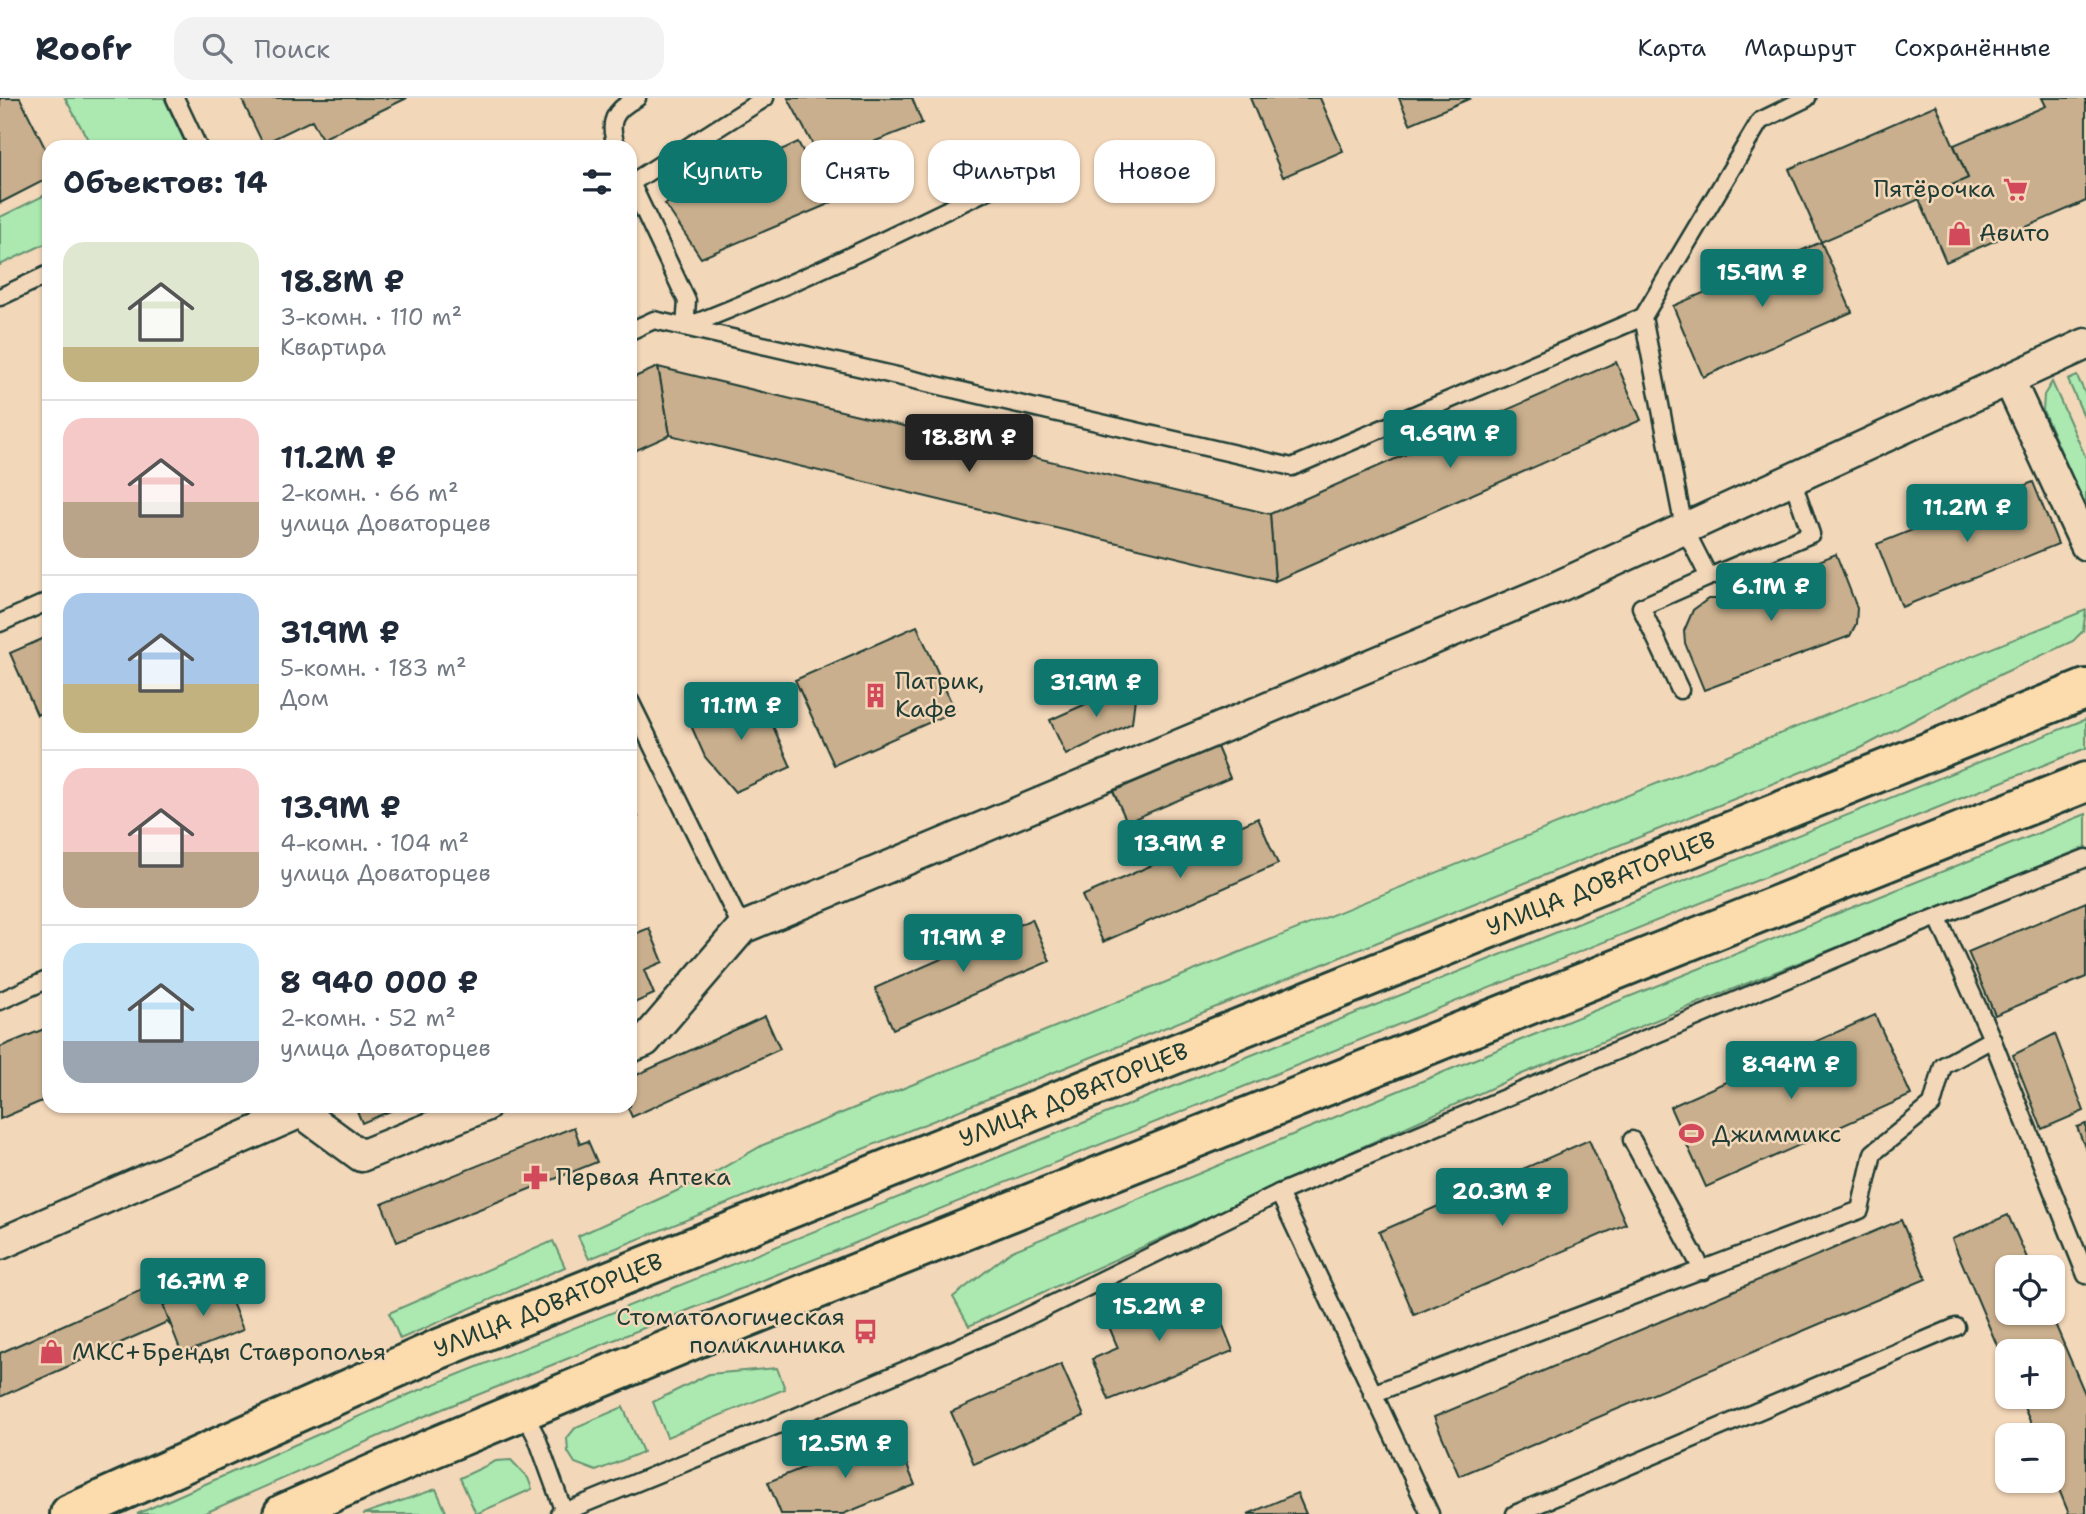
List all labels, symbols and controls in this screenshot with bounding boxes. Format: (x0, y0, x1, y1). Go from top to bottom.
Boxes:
search box (174, 17, 664, 80)
text: Roofr (35, 26, 132, 71)
icon: search (198, 29, 236, 67)
text: Поиск (254, 31, 330, 66)
text: Карта (1638, 32, 1706, 64)
text: Маршрут (1744, 32, 1856, 64)
text: Сохранённые (1894, 32, 2051, 64)
chip: Купить (658, 140, 787, 203)
chip: Снять (801, 140, 914, 203)
chip: Фильтры (928, 140, 1080, 203)
chip: Новое (1094, 140, 1215, 203)
text: Объектов: 14 (63, 162, 268, 203)
icon: filters (578, 163, 616, 201)
place label: Пятёрочка (1873, 173, 1995, 205)
supermarket icon: Пятёрочка (2001, 175, 2029, 203)
place label: Авито (1979, 217, 2050, 249)
shop icon: Авито (1945, 219, 1973, 247)
pin: 15.9M ₽ (1697, 250, 1827, 309)
text: 15.9M ₽ (1716, 257, 1808, 287)
text: 18.8M ₽ (280, 261, 405, 302)
icon: home (119, 270, 203, 354)
text: 3-комн. · 110 m² (280, 302, 462, 332)
text: Квартира (280, 332, 386, 362)
pin: 9.69M ₽ (1385, 410, 1515, 470)
pin: 18.8M ₽ (904, 414, 1034, 474)
text: 9.69M ₽ (1400, 418, 1500, 448)
text: 18.8M ₽ (921, 422, 1017, 452)
text: 11.2M ₽ (280, 437, 397, 478)
icon: home (119, 446, 203, 530)
text: 2-комн. · 66 m² (280, 478, 459, 508)
pin: 11.2M ₽ (1902, 484, 2032, 544)
text: 11.2M ₽ (1922, 492, 2012, 522)
text: улица Доваторцев (280, 508, 491, 538)
pin: 6.1M ₽ (1714, 564, 1828, 623)
text: 6.1M ₽ (1732, 571, 1810, 601)
text: 31.9M ₽ (280, 612, 400, 653)
icon: home (119, 621, 203, 705)
text: 5-комн. · 183 m² (280, 653, 467, 683)
pin: 31.9M ₽ (1031, 660, 1161, 719)
place label: Патрик, Кафе (895, 665, 984, 725)
text: 31.9M ₽ (1050, 667, 1142, 697)
building icon: Патрик, Кафе (861, 681, 889, 709)
pin: 11.1M ₽ (676, 682, 806, 742)
text: Дом (280, 683, 329, 713)
text: 11.1M ₽ (700, 690, 782, 720)
text: 13.9M ₽ (280, 787, 401, 828)
icon: home (119, 796, 203, 880)
pin: 13.9M ₽ (1115, 820, 1245, 880)
street label: УЛИЦА ДОВАТОРЦЕВ (1482, 823, 1720, 944)
text: 4-комн. · 104 m² (280, 828, 469, 858)
text: 13.9M ₽ (1134, 828, 1226, 858)
text: улица Доваторцев (280, 858, 491, 888)
pin: 11.9M ₽ (898, 914, 1028, 974)
text: 11.9M ₽ (920, 922, 1006, 952)
text: 8 940 000 ₽ (280, 962, 478, 1003)
icon: home (119, 971, 203, 1055)
text: 2-комн. · 52 m² (280, 1003, 456, 1033)
text: улица Доваторцев (280, 1033, 491, 1063)
street label: УЛИЦА ДОВАТОРЦЕВ (954, 1034, 1193, 1155)
pin: 8.94M ₽ (1726, 1042, 1856, 1101)
text: 8.94M ₽ (1742, 1049, 1840, 1079)
place label: Джиммикс (1712, 1118, 1842, 1150)
sports icon: Джиммикс (1678, 1120, 1706, 1148)
place label: Первая Аптека (556, 1161, 731, 1193)
pharmacy icon: Первая Аптека (522, 1163, 550, 1191)
pin: 20.3M ₽ (1437, 1168, 1567, 1228)
text: 20.3M ₽ (1452, 1176, 1552, 1206)
street label: УЛИЦА ДОВАТОРЦЕВ (429, 1245, 668, 1365)
map controls (1995, 1255, 2065, 1493)
button: locate (1995, 1255, 2065, 1325)
pin: 16.7M ₽ (138, 1258, 268, 1318)
text: 16.7M ₽ (156, 1266, 250, 1296)
pin: 15.2M ₽ (1094, 1284, 1224, 1343)
text: 15.2M ₽ (1112, 1291, 1206, 1321)
place label: Стоматологическая поликлиника (616, 1301, 845, 1361)
bus stop icon: Стоматологическая поликлиника (851, 1317, 879, 1345)
place label: МКС+Бренды Ставрополья (72, 1336, 386, 1368)
shop icon: МКС+Бренды Ставрополья (38, 1338, 66, 1366)
button: + (1995, 1339, 2065, 1409)
pin: 12.5M ₽ (780, 1420, 910, 1480)
button: − (1995, 1423, 2065, 1493)
text: 12.5M ₽ (798, 1428, 892, 1458)

